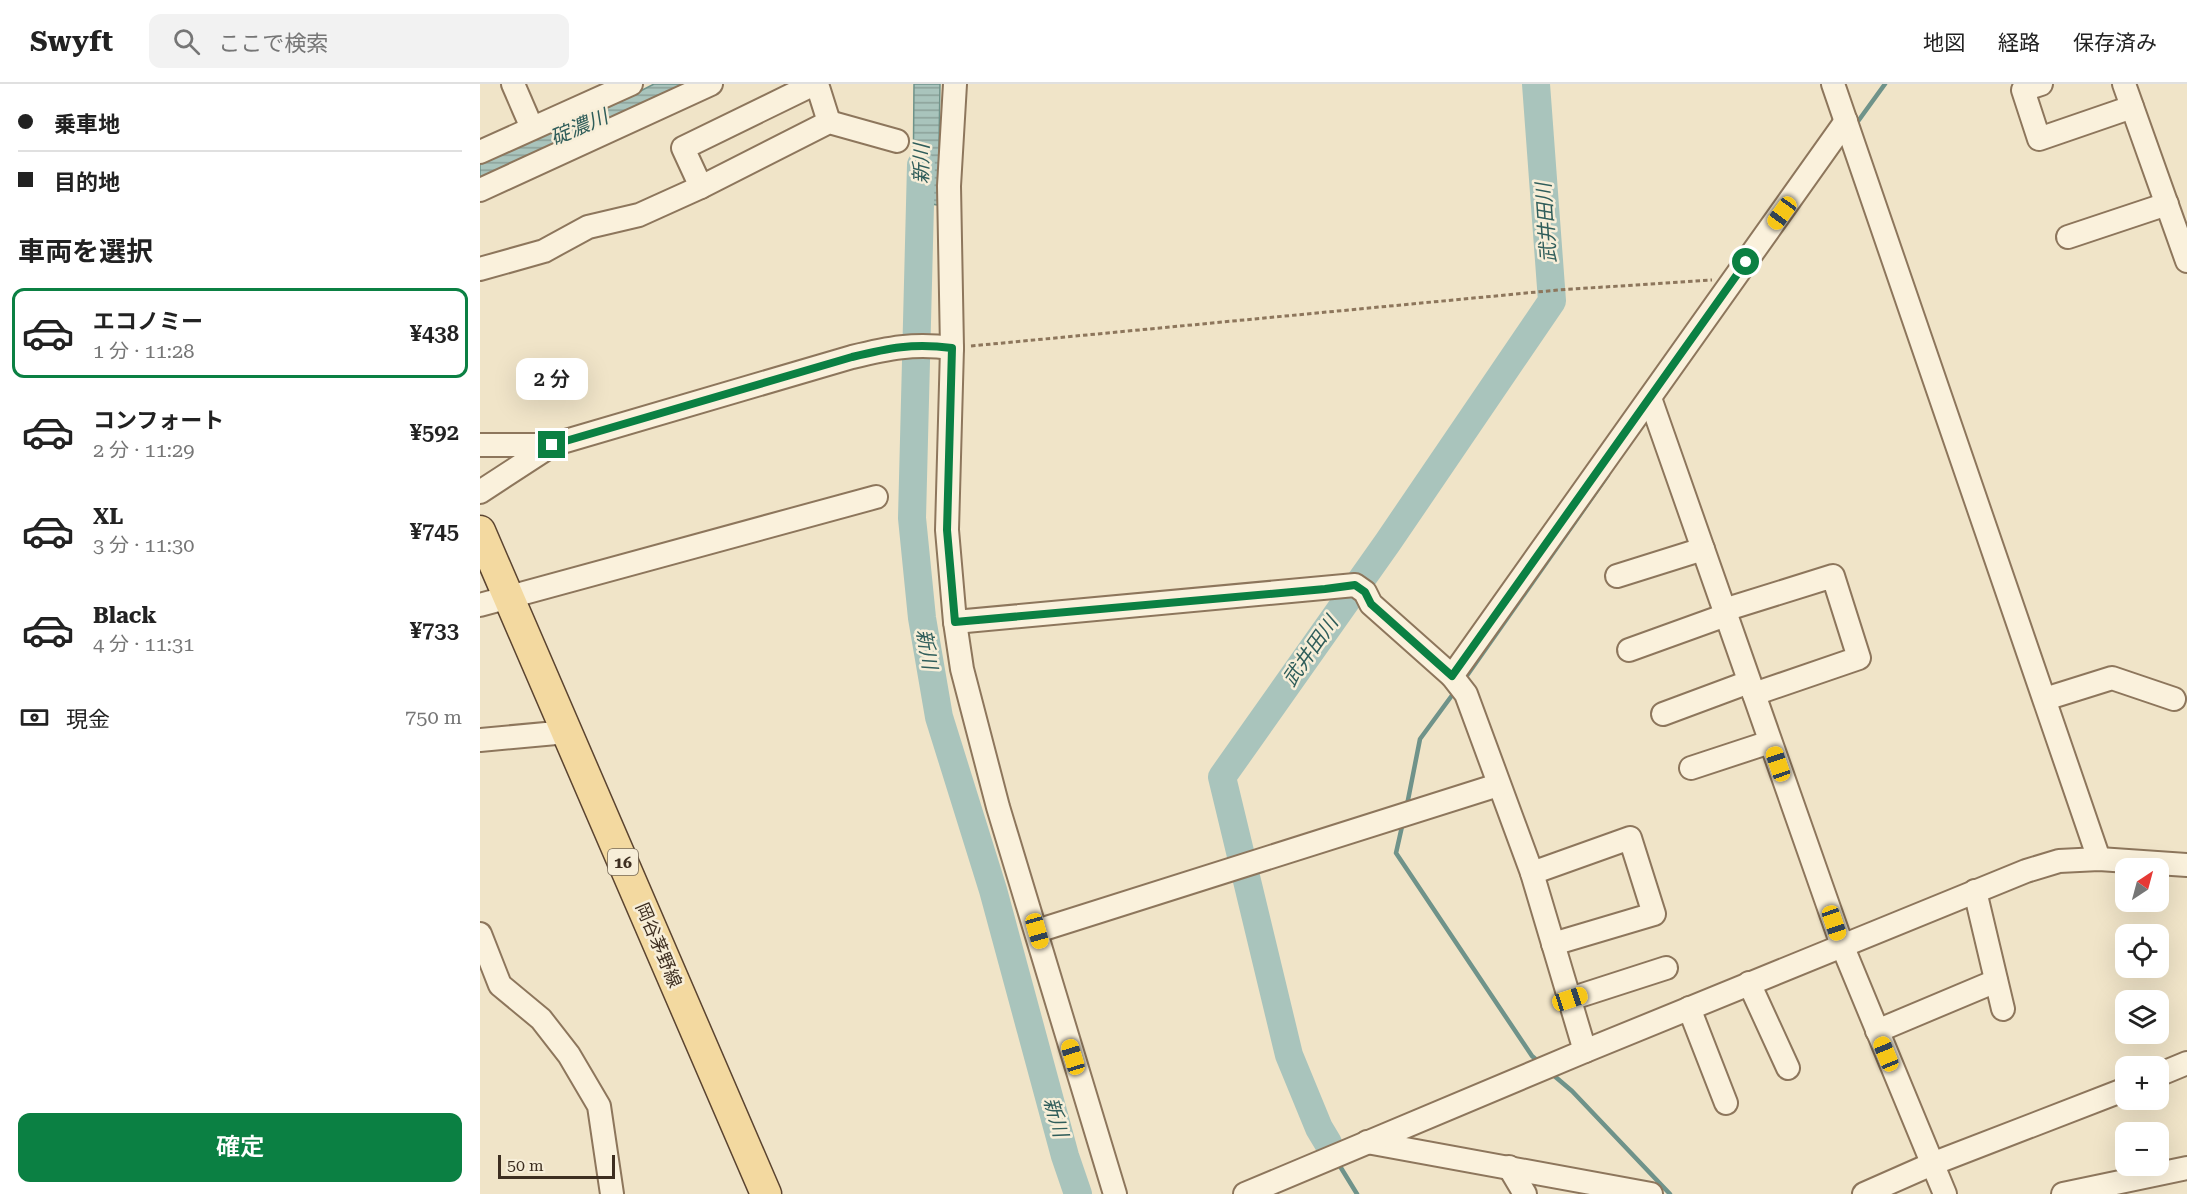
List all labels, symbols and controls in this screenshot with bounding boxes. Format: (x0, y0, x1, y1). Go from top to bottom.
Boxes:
search box (149, 14, 569, 68)
text: Swyft (30, 25, 113, 58)
icon: search (170, 25, 203, 58)
text: ここで検索 (218, 31, 328, 56)
text: 地図 (1923, 31, 1965, 55)
text: 経路 (1998, 31, 2040, 55)
text: 保存済み (2073, 31, 2157, 55)
water label: 碇濃川 (547, 103, 613, 150)
text: 乗車地 (54, 112, 120, 137)
water label: 新川 (909, 142, 933, 184)
text: 目的地 (54, 170, 120, 195)
water label: 武井田川 (1531, 180, 1561, 264)
car (1764, 193, 1800, 233)
text: 車両を選択 (18, 236, 153, 268)
route start (1732, 248, 1759, 275)
icon: car (21, 306, 75, 360)
text: エコノミー (93, 309, 203, 334)
text: ¥438 (410, 321, 459, 346)
text: 1 分 · 11:28 (93, 339, 194, 363)
callout: 2 分 (516, 358, 588, 400)
text: 2 分 (534, 367, 570, 391)
icon: car (21, 405, 75, 459)
text: コンフォート (93, 408, 224, 433)
text: ¥592 (410, 420, 459, 445)
route end (538, 431, 565, 458)
text: 2 分 · 11:29 (93, 438, 194, 462)
icon: car (21, 504, 75, 558)
text: XL (93, 504, 123, 529)
text: ¥745 (410, 519, 459, 544)
text: 3 分 · 11:30 (93, 533, 194, 557)
icon: car (21, 603, 75, 657)
text: Black (93, 603, 157, 628)
water label: 武井田川 (1277, 610, 1344, 691)
text: ¥733 (410, 618, 459, 643)
water label: 新川 (912, 627, 943, 673)
text: 4 分 · 11:31 (93, 632, 194, 656)
icon: cash (18, 701, 51, 734)
text: 750 m (405, 705, 462, 729)
text: 現金 (66, 707, 110, 732)
car (1764, 744, 1792, 784)
road number: 16 (608, 849, 638, 875)
north arrow (2115, 858, 2169, 912)
map controls (2115, 858, 2169, 1176)
street label: 岡谷茅野線 (632, 899, 686, 991)
car (1820, 903, 1848, 943)
car (1023, 911, 1051, 951)
button: locate (2115, 924, 2169, 978)
car (1550, 985, 1590, 1013)
button: layers (2115, 990, 2169, 1044)
car (1871, 1034, 1901, 1074)
car (1059, 1037, 1087, 1077)
button: + (2115, 1056, 2169, 1110)
water label: 新川 (1039, 1094, 1074, 1141)
button: 確定 (18, 1113, 462, 1182)
button: − (2115, 1122, 2169, 1176)
scale bar (498, 1152, 615, 1180)
text: 50 m (507, 1156, 544, 1175)

